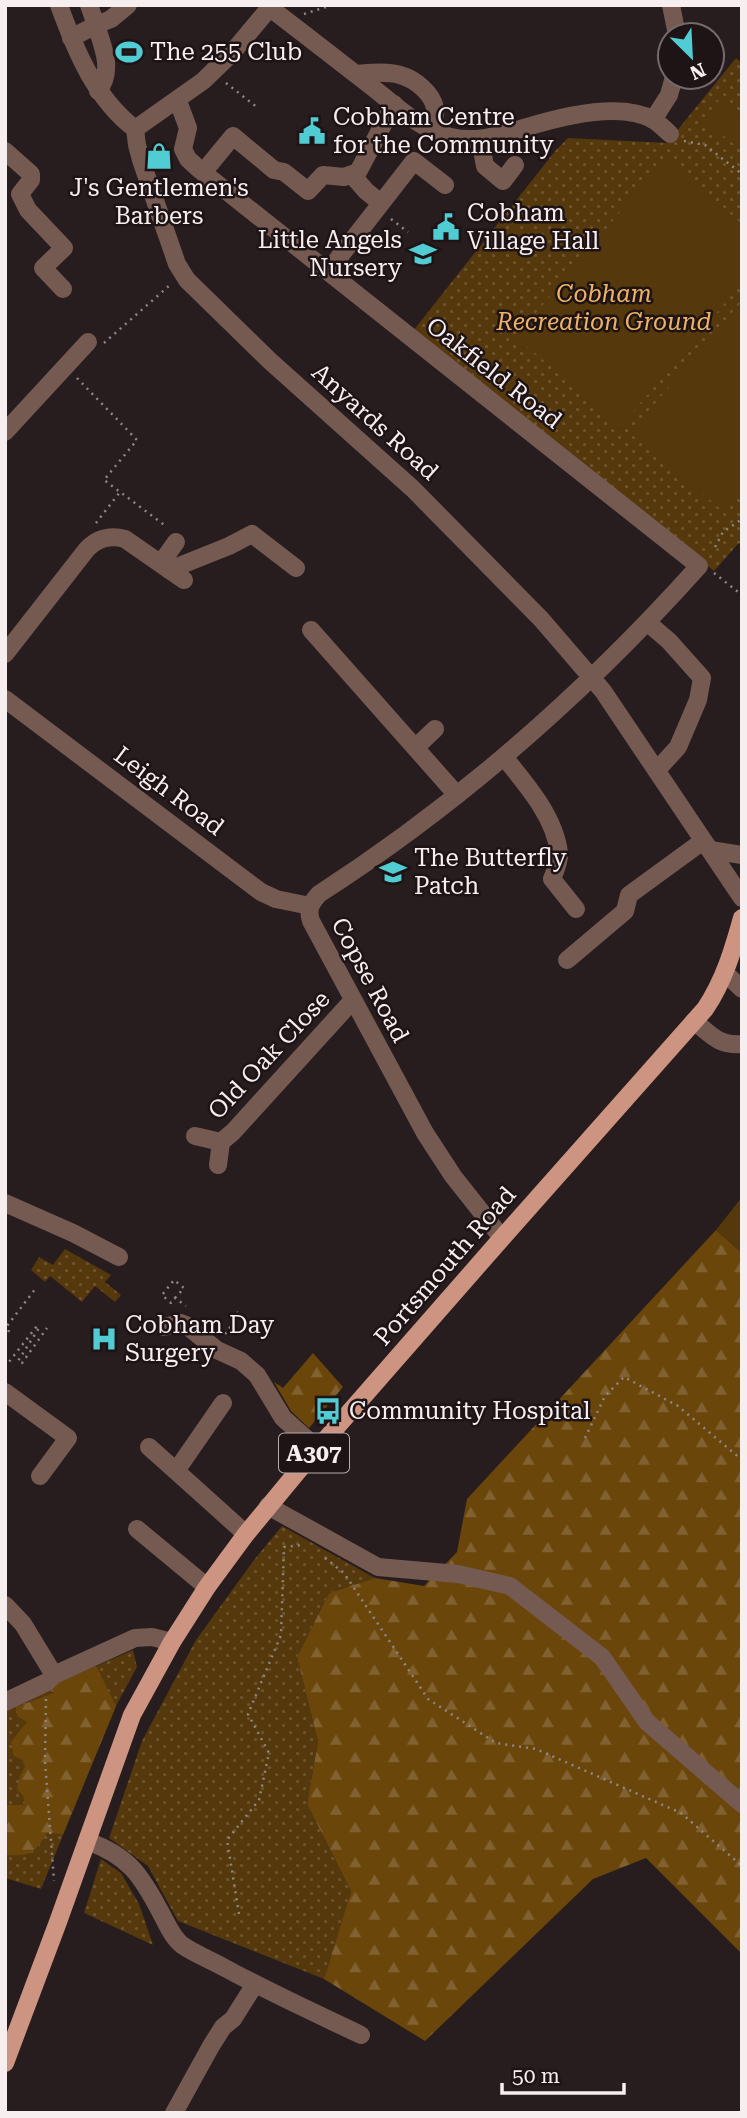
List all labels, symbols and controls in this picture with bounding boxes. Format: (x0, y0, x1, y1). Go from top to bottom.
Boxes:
north arrow (656, 21, 726, 91)
sports icon: The 255 Club (114, 37, 144, 67)
place label: The 255 Club (150, 38, 302, 66)
text: N (686, 58, 709, 85)
place label: Cobham Centre for the Community (333, 103, 555, 159)
public building icon: Cobham Centre for the Community (297, 116, 327, 146)
shop icon: J's Gentlemen's Barbers (144, 141, 174, 171)
place label: J's Gentlemen's Barbers (69, 174, 249, 230)
place label: Cobham Village Hall (467, 199, 599, 255)
public building icon: Cobham Village Hall (431, 212, 461, 242)
place label: Little Angels Nursery (258, 226, 403, 282)
school or university icon: Little Angels Nursery (408, 239, 438, 269)
park label: Cobham Recreation Ground (495, 280, 712, 336)
street label: Oakfield Road (421, 311, 567, 435)
street label: Anyards Road (306, 358, 444, 486)
street label: Leigh Road (109, 741, 229, 841)
place label: The Butterfly Patch (414, 844, 568, 900)
school or university icon: The Butterfly Patch (378, 857, 408, 887)
street label: Copse Road (325, 913, 415, 1047)
street label: Old Oak Close (202, 985, 336, 1125)
street label: Portsmouth Road (368, 1181, 522, 1351)
place label: Cobham Day Surgery (125, 1311, 275, 1367)
hospital icon: Cobham Day Surgery (89, 1324, 119, 1354)
bus stop icon: Community Hospital (313, 1396, 343, 1426)
place label: Community Hospital (349, 1397, 591, 1425)
road number: A307 (279, 1434, 349, 1472)
scale bar (502, 2052, 624, 2096)
text: 50 m (512, 2064, 560, 2088)

